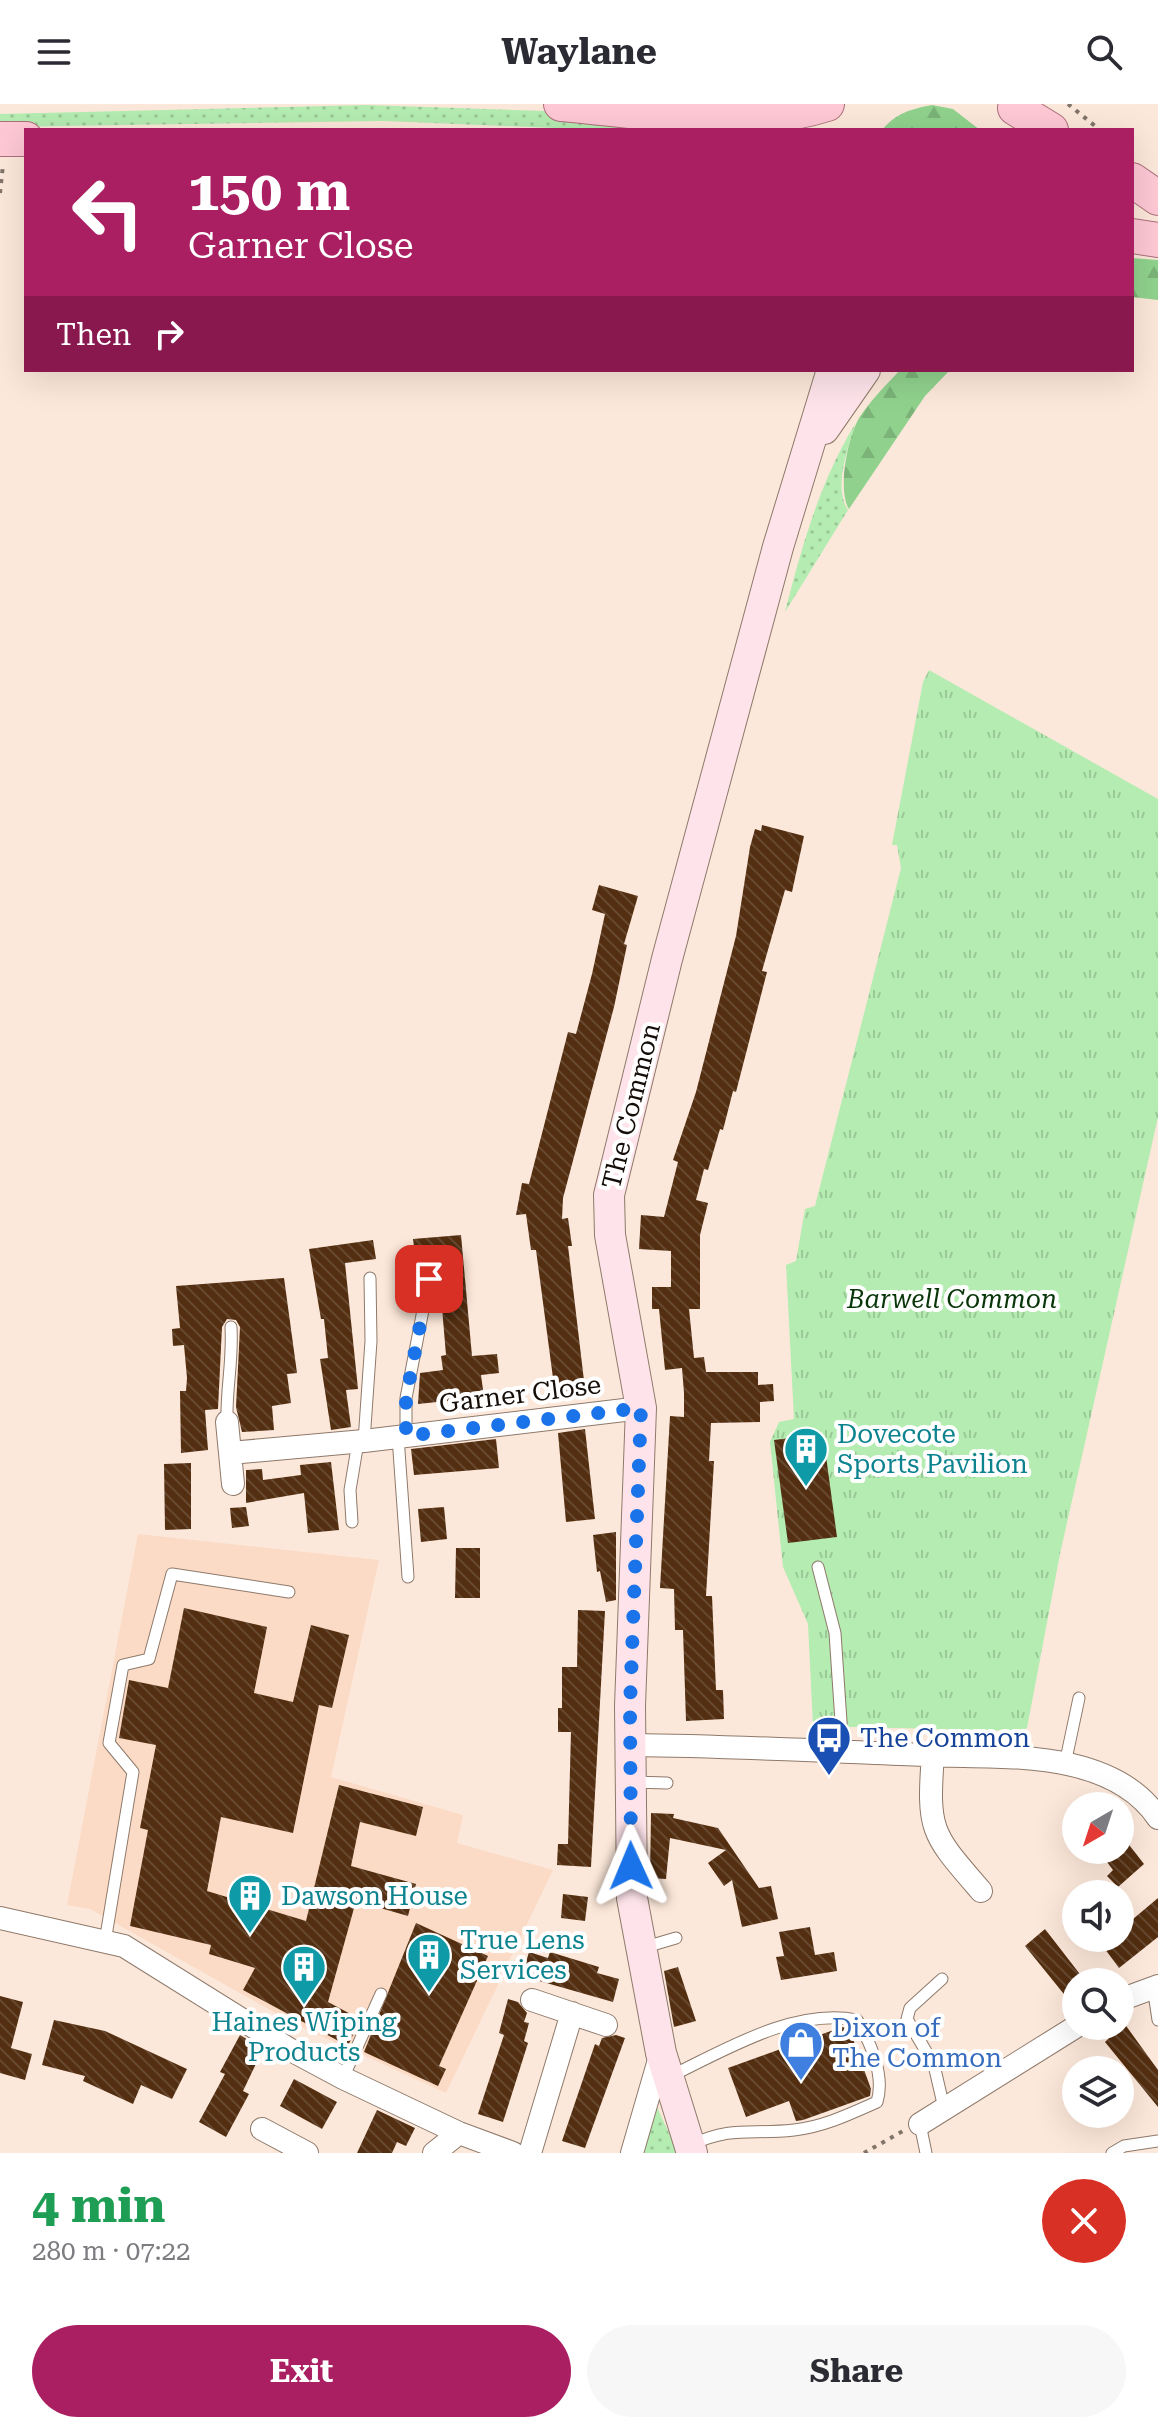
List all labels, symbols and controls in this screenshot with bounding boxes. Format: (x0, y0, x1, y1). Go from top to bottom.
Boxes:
icon: menu (32, 30, 76, 74)
icon: search (1082, 30, 1126, 74)
text: Waylane (501, 31, 657, 73)
text: 150 m (188, 158, 350, 224)
icon: left (56, 160, 160, 264)
text: Garner Close (188, 225, 413, 267)
icon: right (147, 312, 191, 356)
text: Then (56, 317, 131, 352)
street label: The Common (596, 1020, 666, 1192)
pin (395, 1245, 463, 1313)
icon: arrive (407, 1257, 451, 1301)
park label: Barwell Common (846, 1284, 1057, 1314)
street label: Garner Close (437, 1369, 603, 1419)
place label: Dovecote Sports Pavilion (837, 1419, 1028, 1479)
building icon: Dovecote Sports Pavilion (782, 1425, 830, 1488)
bus stop icon: The Common (805, 1714, 853, 1777)
place label: The Common (860, 1723, 1030, 1753)
north arrow (1062, 1792, 1134, 1864)
map controls (1062, 1792, 1134, 2128)
position arrow (589, 1824, 673, 1908)
building icon: Dawson House (226, 1872, 274, 1935)
button: sound (1062, 1880, 1134, 1952)
place label: Dawson House (281, 1881, 468, 1911)
place label: True Lens Services (460, 1925, 585, 1985)
building icon: True Lens Services (405, 1931, 453, 1994)
building icon: Haines Wiping Products (280, 1943, 328, 2006)
button: search (1062, 1968, 1134, 2040)
place label: Haines Wiping Products (211, 2007, 397, 2067)
place label: Dixon of The Common (832, 2013, 1002, 2073)
shop icon: Dixon of The Common (777, 2019, 825, 2082)
button: layers (1062, 2056, 1134, 2128)
text: 4 min (32, 2178, 165, 2234)
button: close (1042, 2179, 1126, 2263)
text: 280 m · 07:22 (32, 2236, 191, 2266)
button: Exit (32, 2325, 571, 2417)
button: Share (587, 2325, 1126, 2417)

